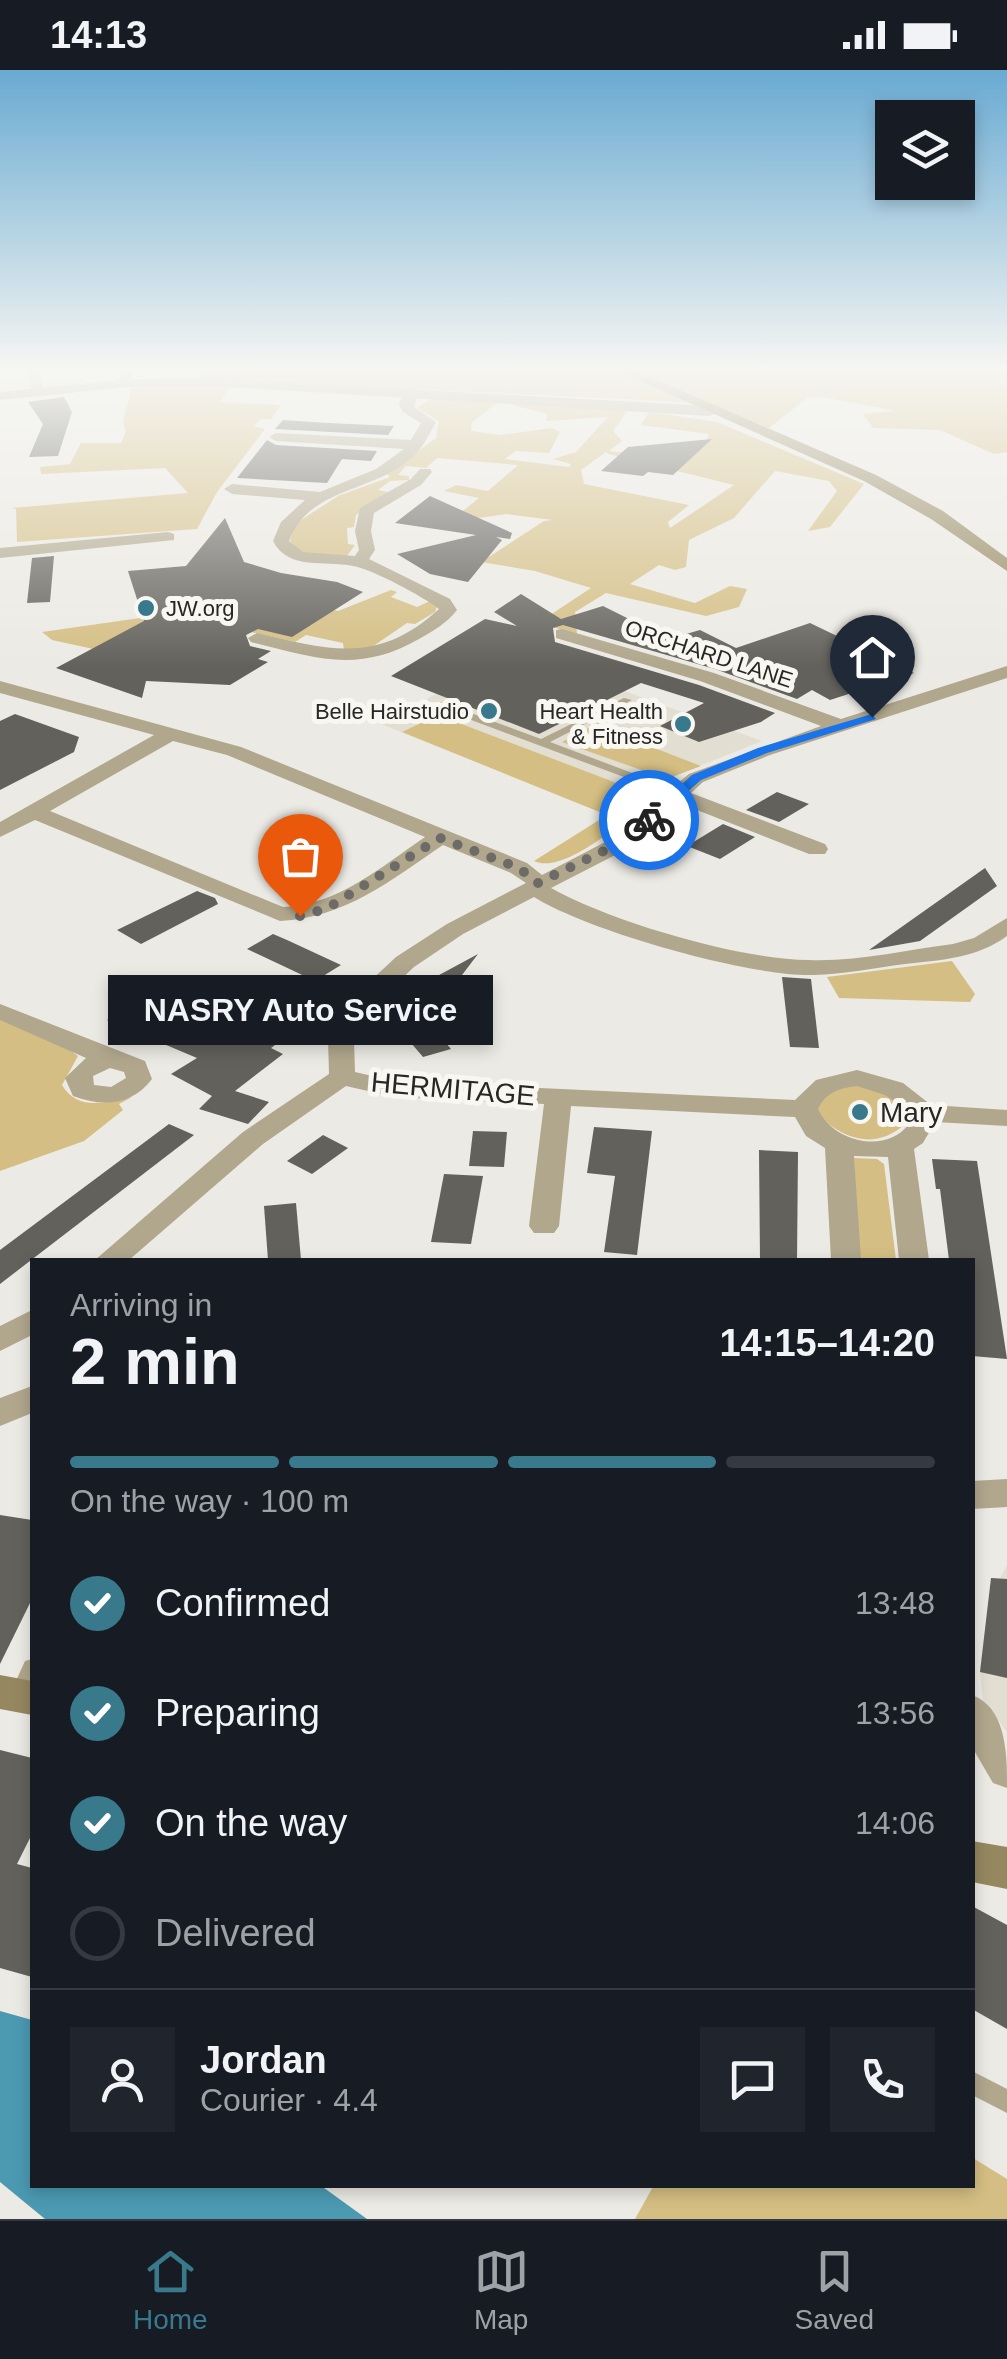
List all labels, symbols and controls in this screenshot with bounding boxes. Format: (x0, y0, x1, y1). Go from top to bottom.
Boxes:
text: 14:13 (50, 14, 147, 56)
map controls (875, 100, 975, 200)
button: layers (875, 100, 975, 200)
place label: JW.org (166, 596, 234, 621)
marker: JW.org (135, 597, 157, 619)
street label: ORCHARD LANE (622, 615, 796, 693)
pin (830, 615, 915, 718)
icon: home (845, 630, 900, 685)
place label: Belle Hairstudio (315, 699, 469, 724)
place label: Heart Health & Fitness (539, 699, 663, 749)
marker: Belle Hairstudio (478, 700, 500, 722)
marker: Heart Health & Fitness (672, 713, 694, 735)
courier (599, 770, 699, 870)
icon: bike (622, 793, 677, 848)
pin (258, 814, 343, 917)
icon: bag (273, 829, 328, 884)
callout: NASRY Auto Service (108, 976, 492, 1046)
text: NASRY Auto Service (144, 992, 457, 1028)
street label: HERMITAGE (370, 1066, 536, 1112)
place label: Mary (880, 1097, 942, 1128)
marker: Mary (849, 1101, 871, 1123)
text: Arriving in (70, 1287, 212, 1323)
text: 14:15–14:20 (719, 1322, 935, 1364)
text: 2 min (70, 1325, 240, 1398)
text: On the way · 100 m (70, 1483, 349, 1519)
icon: check (70, 1576, 125, 1631)
text: Confirmed (155, 1582, 330, 1624)
text: 13:48 (855, 1585, 935, 1621)
icon: check (70, 1686, 125, 1741)
text: Preparing (155, 1692, 320, 1734)
text: 13:56 (855, 1695, 935, 1731)
icon: check (70, 1796, 125, 1851)
text: On the way (155, 1802, 347, 1844)
text: 14:06 (855, 1805, 935, 1841)
text: Delivered (155, 1912, 316, 1954)
button: person (70, 2027, 175, 2132)
button: chat (700, 2027, 805, 2132)
button: phone (830, 2027, 935, 2132)
text: Jordan (200, 2039, 327, 2081)
text: Courier · 4.4 (200, 2082, 378, 2118)
tab: Home (133, 2244, 208, 2336)
tab: Map (474, 2244, 529, 2336)
tab: Saved (795, 2244, 874, 2336)

